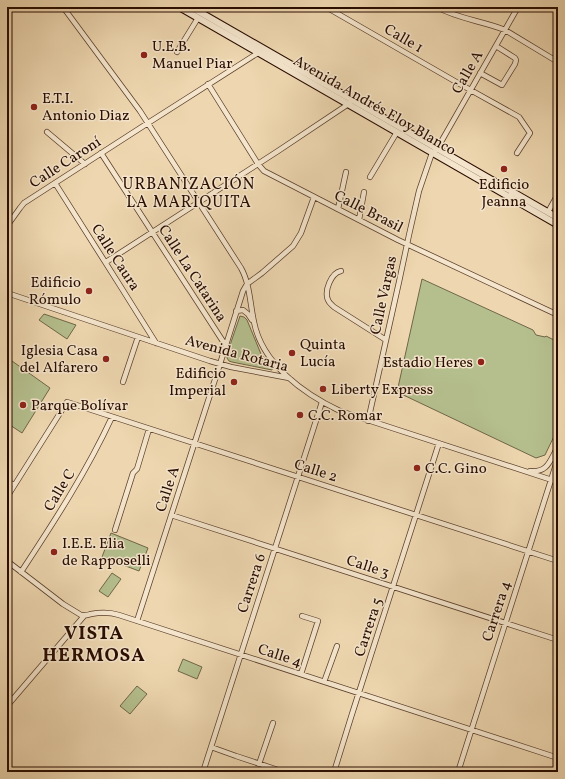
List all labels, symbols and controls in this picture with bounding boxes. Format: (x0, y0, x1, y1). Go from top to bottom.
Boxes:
street label: Calle 1 (380, 20, 427, 59)
place label: U.E.B. Manuel Piar (152, 37, 232, 75)
street label: Calle A (447, 47, 489, 98)
marker: U.E.B. Manuel Piar (139, 50, 149, 60)
street label: Avenida Andrés Eloy Blanco (289, 51, 459, 162)
place label: E.T.I. Antonio Diaz (42, 89, 130, 127)
marker: E.T.I. Antonio Diaz (29, 102, 39, 112)
street label: Calle Caroní (26, 132, 106, 194)
marker: Edificio Jeanna (499, 164, 509, 174)
district label: URBANIZACIÓN LA MARIQUITA (123, 174, 255, 214)
place label: Edificio Jeanna (479, 175, 529, 213)
street label: Calle Brasil (330, 186, 406, 239)
street label: Calle Caura (85, 220, 144, 295)
street label: Calle La Catarina (152, 221, 231, 327)
street label: Calle Vargas (366, 254, 403, 337)
place label: Edificio Rómulo (29, 273, 81, 311)
marker: Edificio Rómulo (84, 286, 94, 296)
street label: Avenida Rotaria (183, 331, 290, 378)
place label: Quinta Lucía (300, 335, 346, 373)
place label: Iglesia Casa del Alfarero (20, 341, 98, 379)
marker: Quinta Lucía (287, 348, 297, 358)
place label: Estadio Heres (383, 353, 473, 374)
marker: Iglesia Casa del Alfarero (101, 354, 111, 364)
marker: Estadio Heres (476, 357, 486, 367)
place label: Edificio Imperial (169, 364, 226, 402)
marker: Edificio Imperial (229, 377, 239, 387)
place label: Liberty Express (331, 380, 433, 401)
marker: Liberty Express (318, 384, 328, 394)
place label: Parque Bolívar (31, 396, 128, 417)
marker: Parque Bolívar (18, 400, 28, 410)
place label: C.C. Romar (308, 406, 382, 427)
marker: C.C. Romar (295, 410, 305, 420)
street label: Calle 2 (291, 455, 340, 488)
place label: C.C. Gino (425, 459, 487, 480)
street label: Calle A (151, 463, 186, 515)
marker: C.C. Gino (412, 463, 422, 473)
street label: Calle C (39, 465, 81, 516)
place label: I.E.E. Elia de Rapposelli (62, 534, 151, 572)
marker: I.E.E. Elia de Rapposelli (49, 547, 59, 557)
street label: Carrera 6 (233, 551, 272, 616)
street label: Calle 3 (343, 551, 392, 584)
street label: Carrera 4 (478, 578, 517, 645)
street label: Carrera 5 (350, 595, 389, 660)
district label: VISTA HERMOSA (42, 621, 146, 669)
street label: Calle 4 (255, 639, 304, 673)

